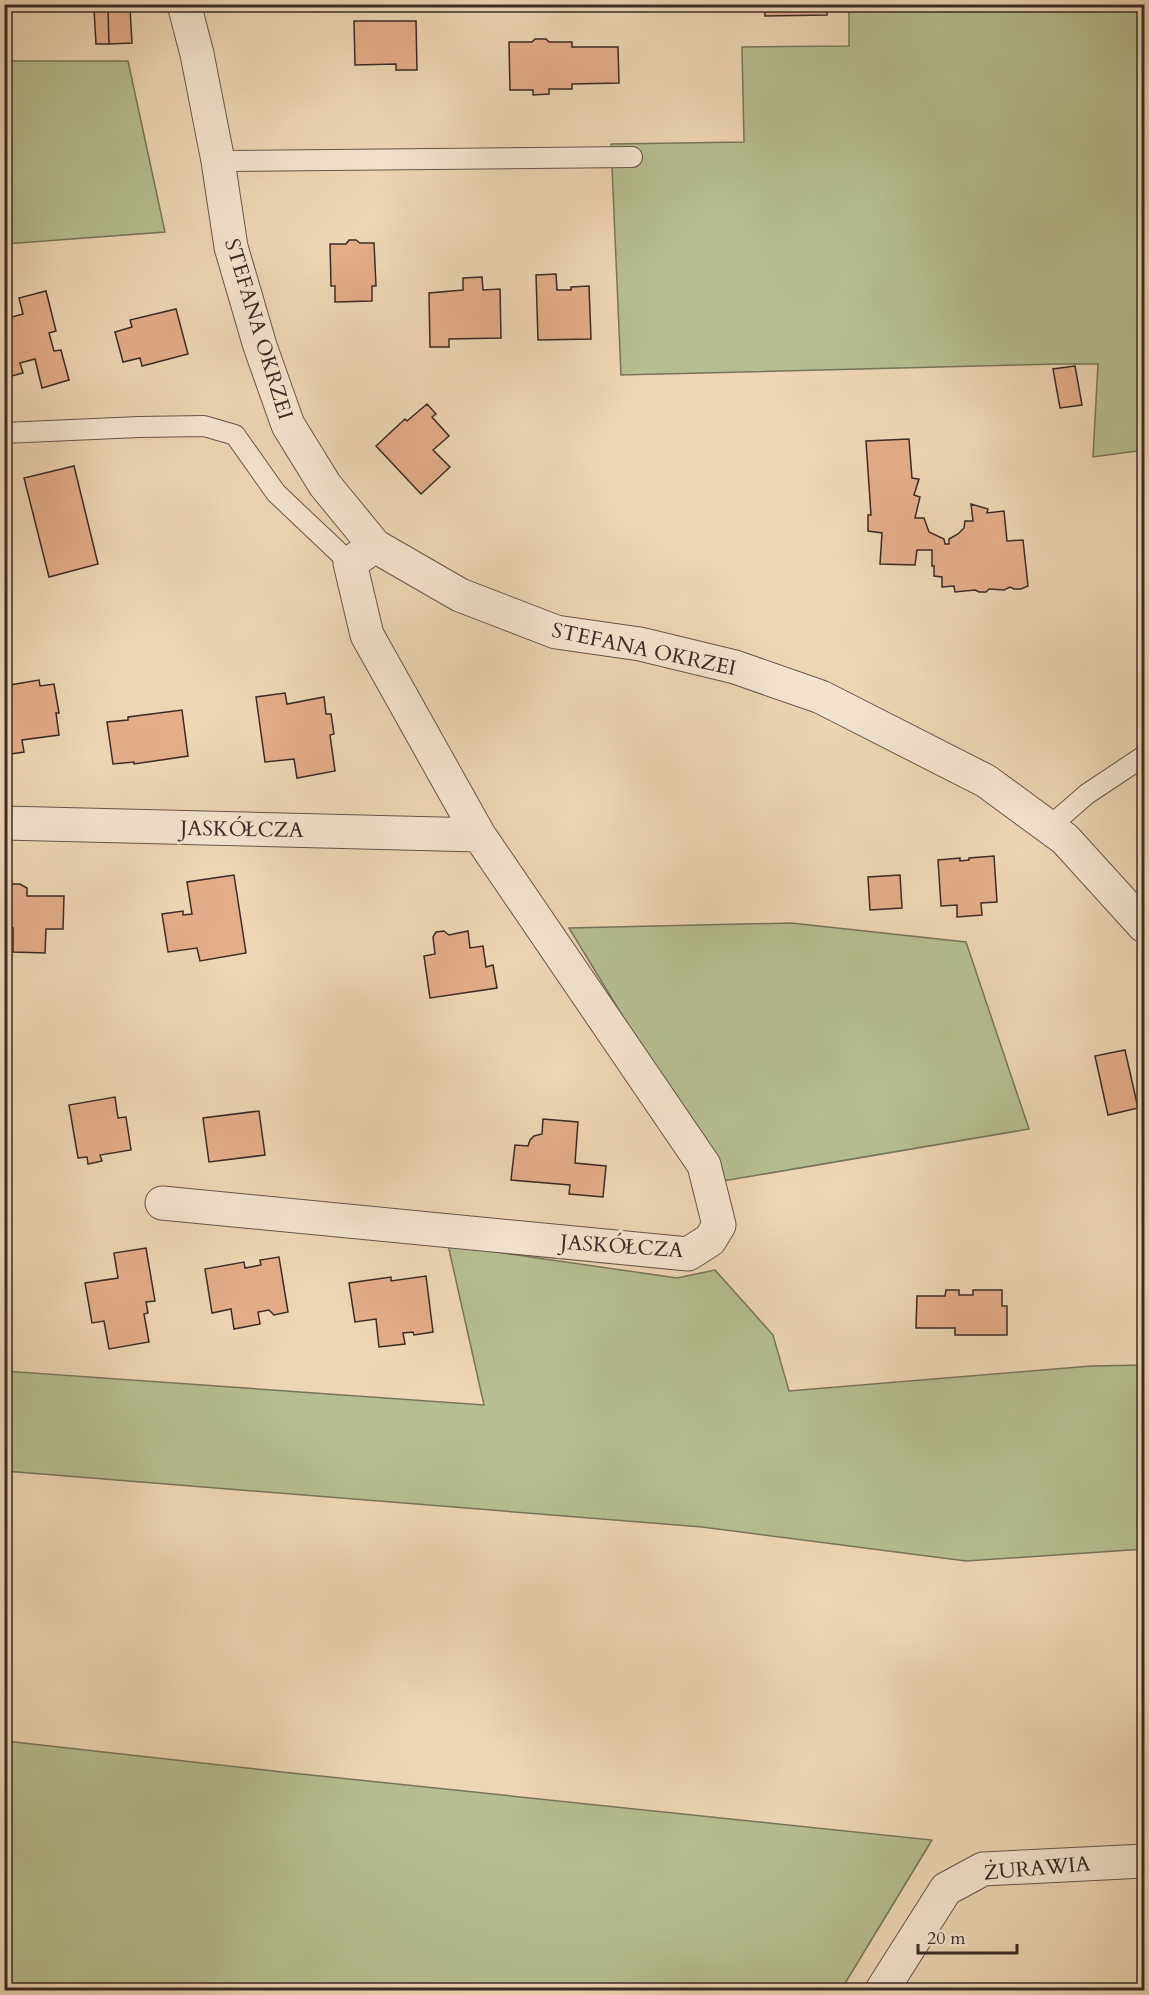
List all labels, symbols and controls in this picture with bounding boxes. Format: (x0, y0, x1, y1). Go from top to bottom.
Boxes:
street label: STEFANA OKRZEI (217, 235, 300, 423)
street label: STEFANA OKRZEI (549, 616, 739, 683)
street label: JASKÓŁCZA (177, 813, 304, 845)
street label: JASKÓŁCZA (556, 1227, 685, 1265)
street label: ŻURAWIA (983, 1849, 1092, 1888)
scale bar (918, 1917, 1017, 1955)
text: 20 m (927, 1926, 966, 1951)

